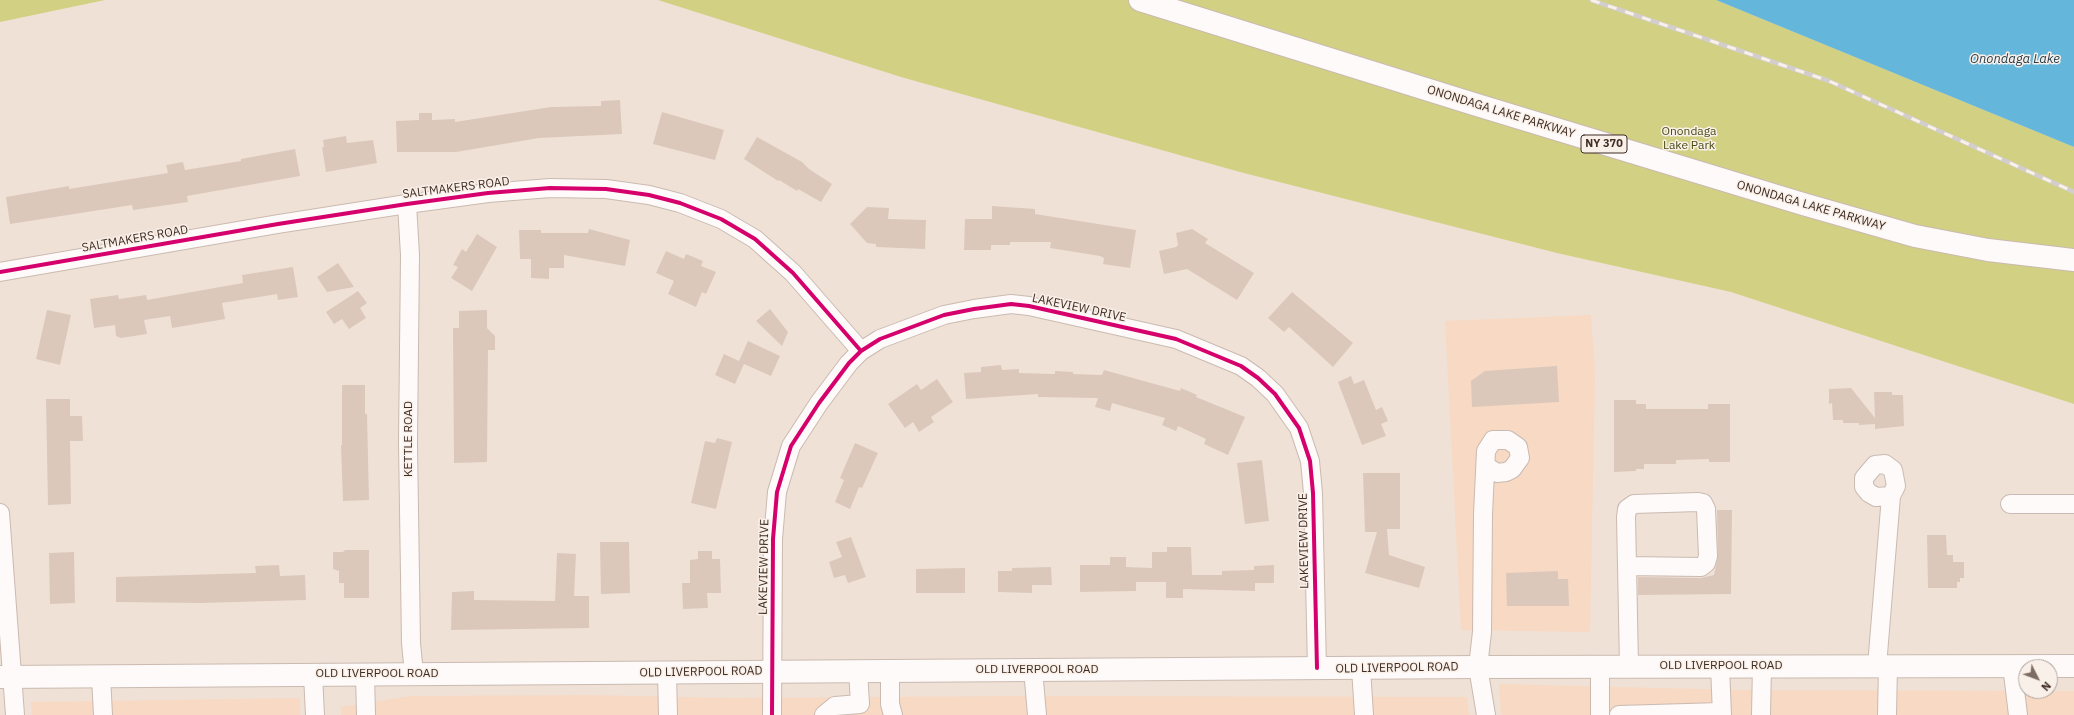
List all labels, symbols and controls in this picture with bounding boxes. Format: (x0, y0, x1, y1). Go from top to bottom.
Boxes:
water label: Onondaga Lake (1970, 51, 2060, 67)
street label: ONONDAGA LAKE PARKWAY (1425, 83, 1577, 141)
park label: Onondaga Lake Park (1662, 125, 1716, 153)
road number: NY 370 (1581, 135, 1627, 153)
street label: SALTMAKERS ROAD (402, 174, 510, 202)
street label: ONONDAGA LAKE PARKWAY (1735, 178, 1887, 234)
street label: SALTMAKERS ROAD (81, 223, 189, 255)
street label: LAKEVIEW DRIVE (1031, 291, 1127, 325)
street label: KETTLE ROAD (402, 401, 416, 477)
street label: LAKEVIEW DRIVE (1296, 493, 1312, 589)
street label: LAKEVIEW DRIVE (756, 519, 772, 615)
street label: OLD LIVERPOOL ROAD (1660, 659, 1782, 673)
north arrow (2018, 659, 2058, 699)
street label: OLD LIVERPOOL ROAD (1335, 660, 1459, 676)
street label: OLD LIVERPOOL ROAD (976, 663, 1098, 677)
street label: OLD LIVERPOOL ROAD (639, 664, 763, 680)
street label: OLD LIVERPOOL ROAD (316, 667, 438, 681)
text: N (2038, 679, 2054, 694)

